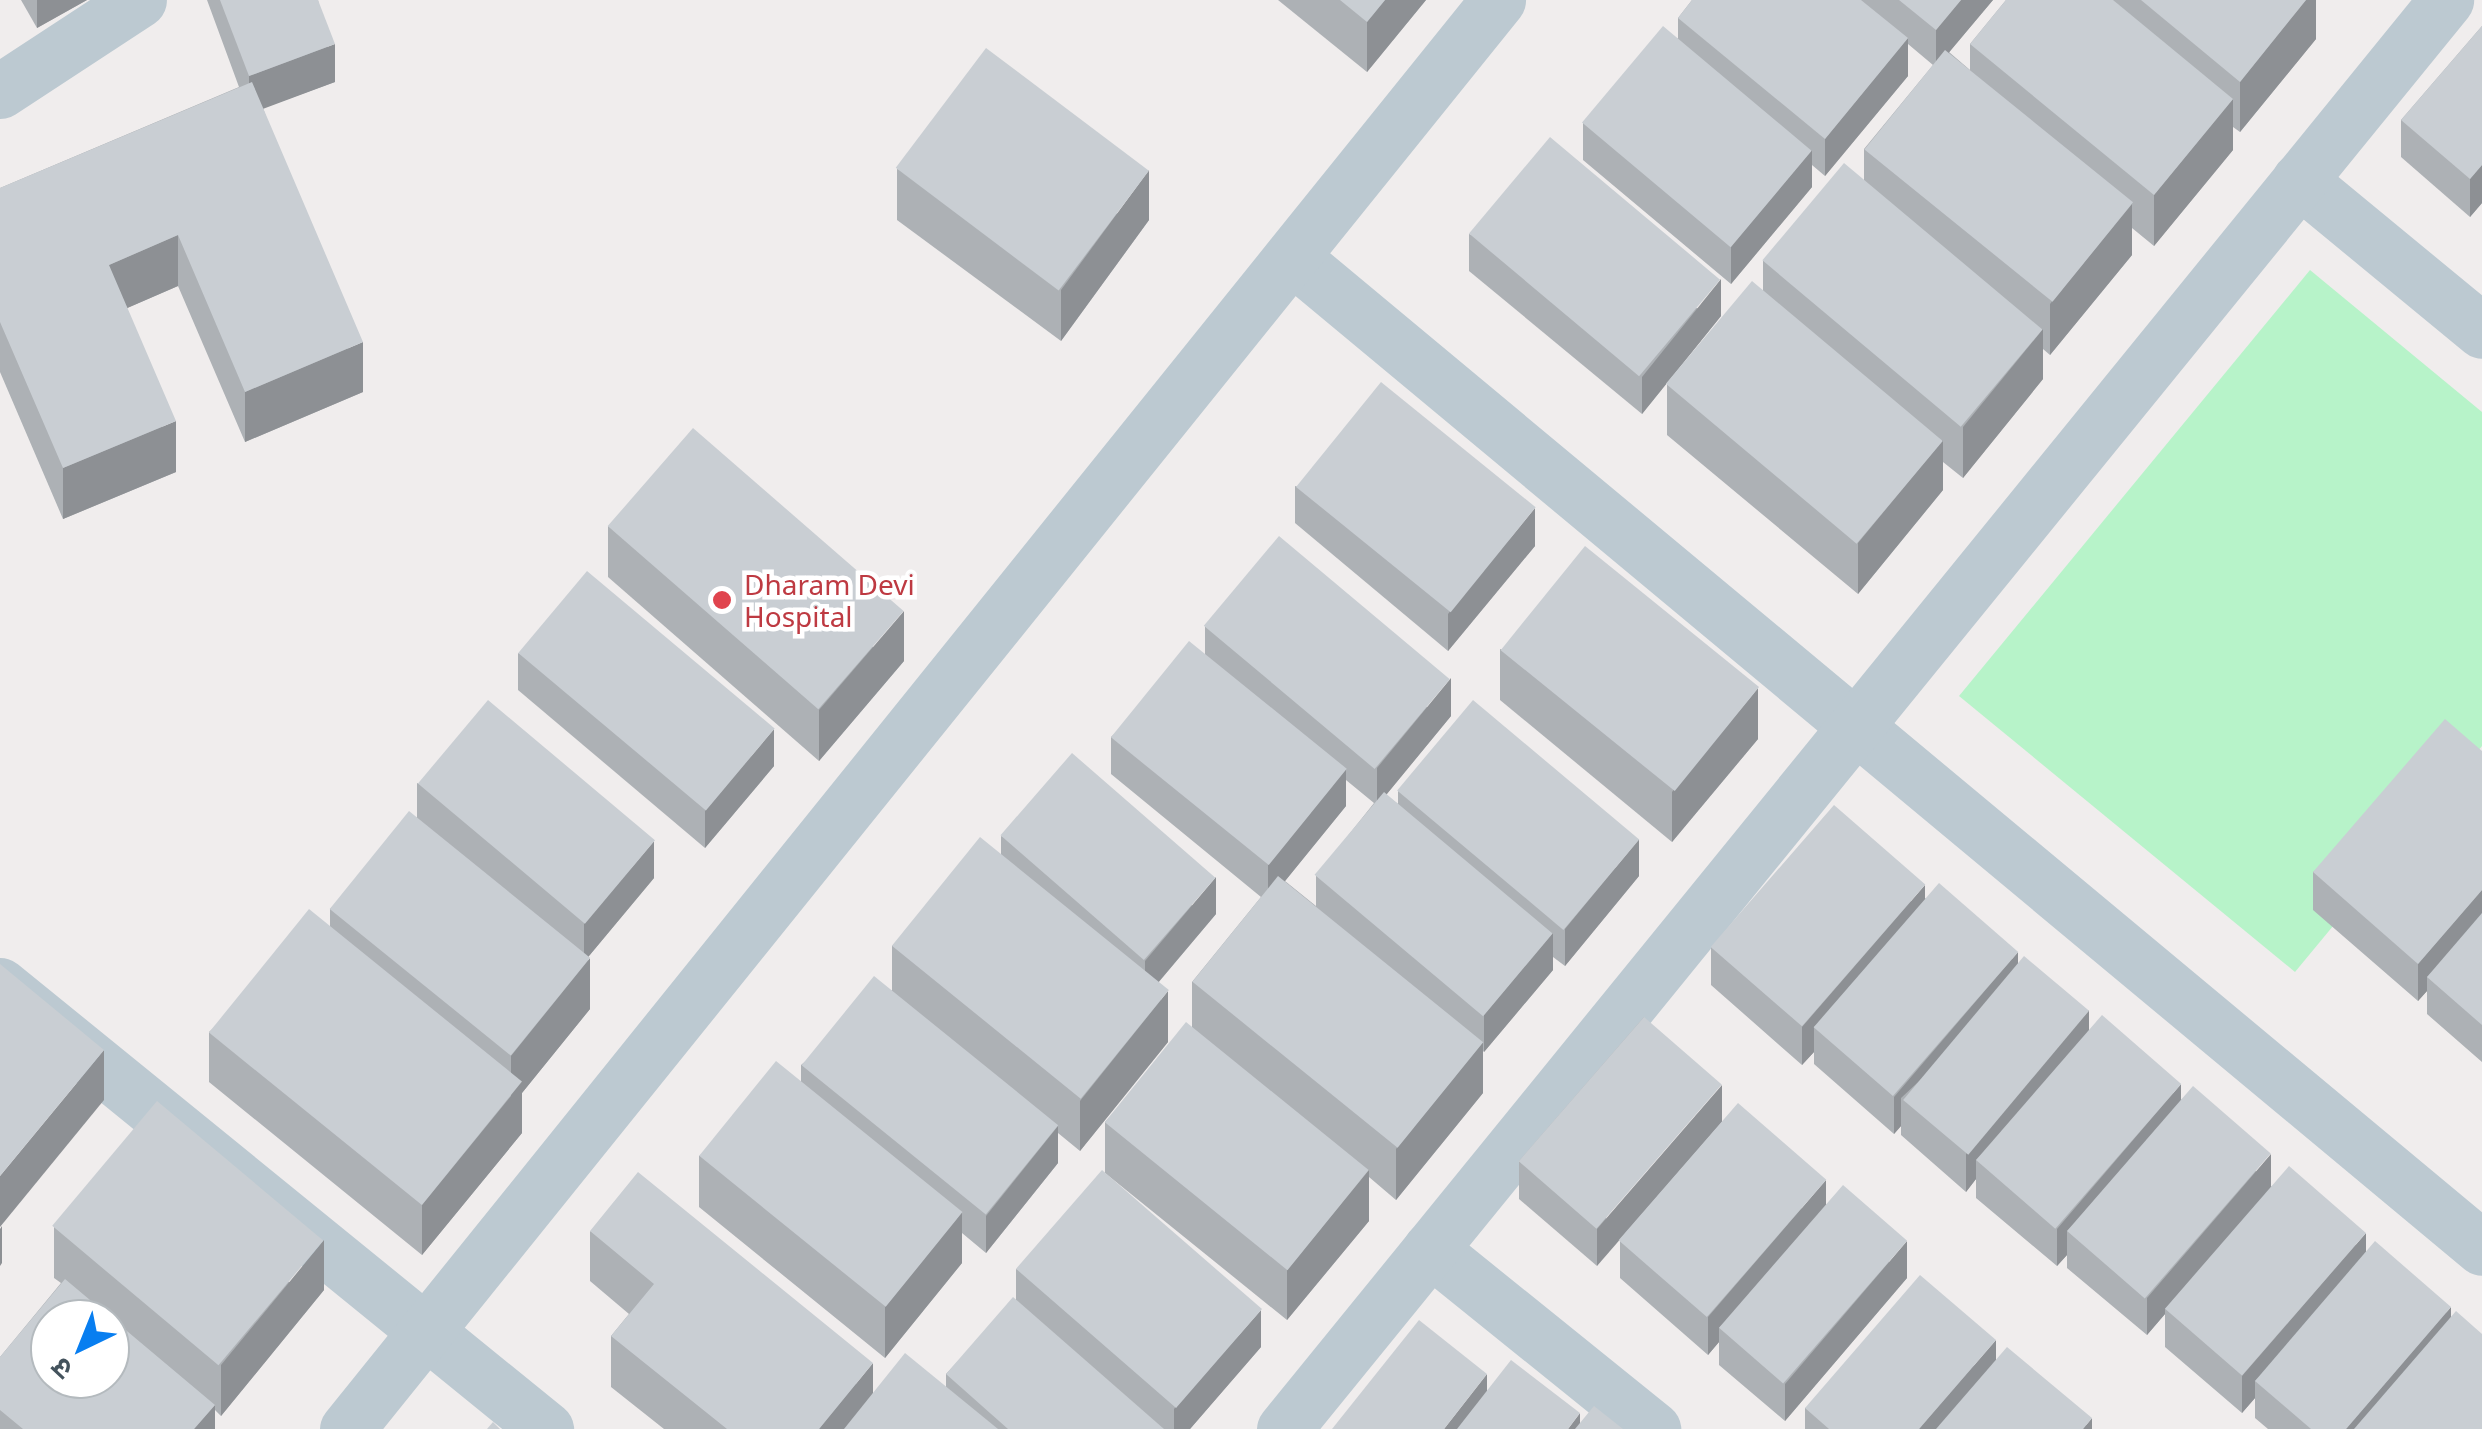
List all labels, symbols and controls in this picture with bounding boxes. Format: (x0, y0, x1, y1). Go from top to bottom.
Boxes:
place label: Dharam Devi Hospital (744, 567, 915, 633)
marker: Dharam Devi Hospital (709, 587, 735, 613)
north arrow (30, 1299, 130, 1399)
text: उ (42, 1350, 80, 1389)

